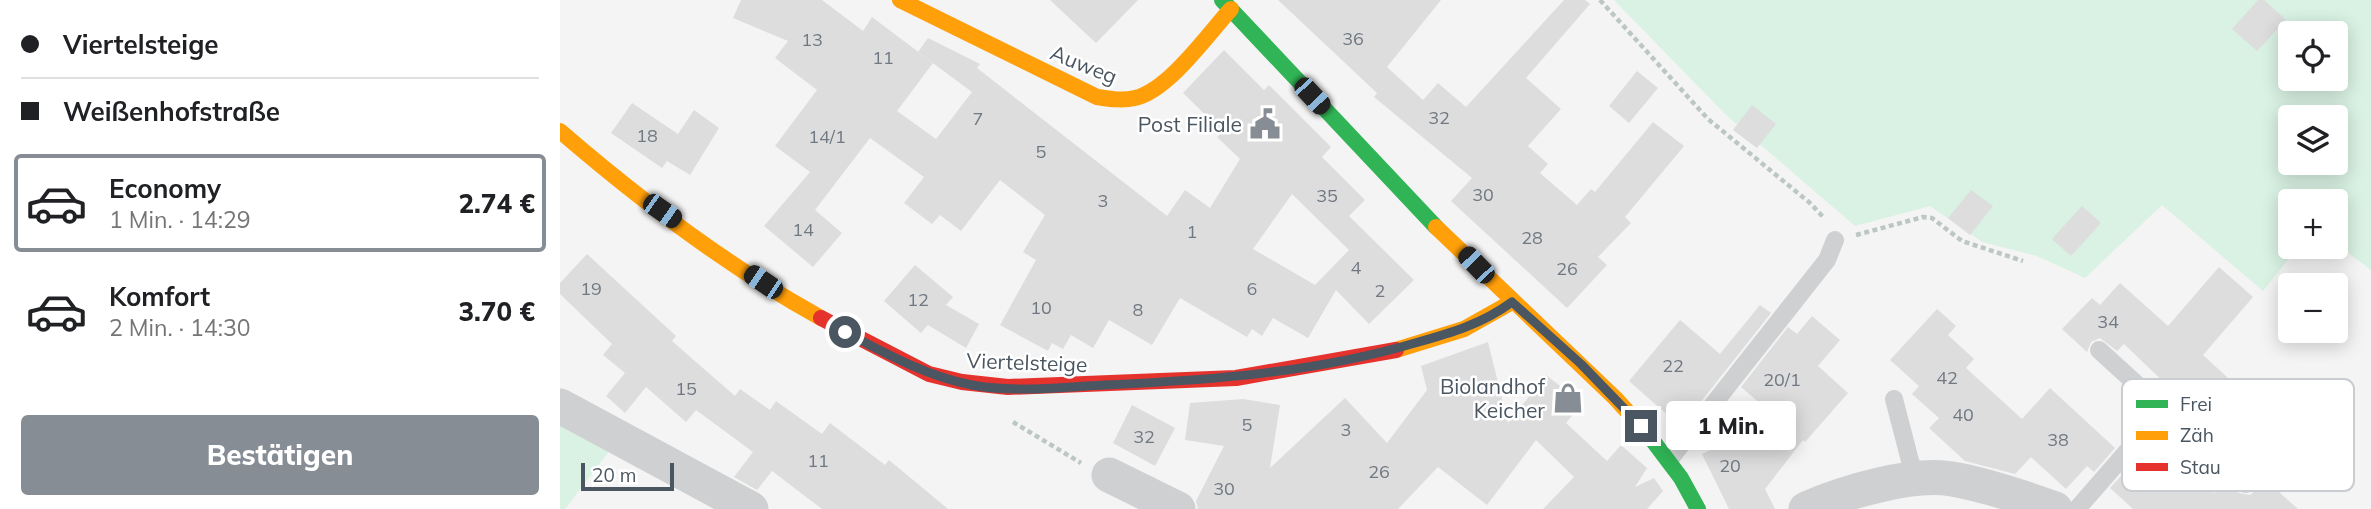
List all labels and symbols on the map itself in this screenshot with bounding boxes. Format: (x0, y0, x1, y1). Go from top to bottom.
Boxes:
house number: 36 (1342, 27, 1364, 50)
house number: 13 (801, 28, 823, 51)
street label: Auweg (1047, 39, 1121, 89)
house number: 11 (872, 46, 894, 69)
car (1290, 73, 1335, 119)
house number: 32 (1428, 106, 1450, 129)
house number: 7 (973, 107, 983, 130)
public building icon: Post Filiale (1248, 107, 1282, 141)
place label: Post Filiale (1138, 111, 1242, 137)
house number: 18 (636, 124, 658, 147)
house number: 14/1 (808, 125, 846, 148)
house number: 5 (1036, 140, 1047, 163)
house number: 30 (1472, 183, 1494, 206)
house number: 35 (1316, 184, 1338, 207)
house number: 3 (1098, 189, 1108, 212)
car (639, 190, 686, 232)
house number: 14 (792, 218, 814, 241)
house number: 1 (1187, 220, 1197, 243)
house number: 28 (1521, 226, 1543, 249)
car (1454, 243, 1499, 287)
house number: 4 (1351, 256, 1362, 279)
house number: 26 (1556, 257, 1578, 280)
car (740, 262, 787, 302)
house number: 19 (580, 277, 602, 300)
house number: 6 (1247, 277, 1257, 300)
house number: 2 (1375, 279, 1385, 302)
house number: 12 (907, 288, 929, 311)
house number: 10 (1030, 296, 1052, 319)
house number: 8 (1133, 298, 1143, 321)
house number: 34 (2097, 310, 2119, 333)
route start (829, 316, 861, 348)
street label: Viertelsteige (966, 347, 1088, 377)
house number: 22 (1662, 354, 1684, 377)
house number: 42 (1936, 366, 1958, 389)
house number: 20/1 (1763, 368, 1801, 391)
place label: Biolandhof Keicher (1440, 373, 1546, 423)
house number: 15 (675, 377, 697, 400)
legend (2122, 379, 2354, 491)
shop icon: Biolandhof Keicher (1551, 381, 1585, 415)
text: Frei (2180, 392, 2212, 416)
callout: 1 Min. (1666, 402, 1795, 450)
house number: 40 (1952, 403, 1974, 426)
route end (1625, 410, 1657, 442)
house number: 5 (1242, 413, 1253, 436)
house number: 3 (1341, 418, 1351, 441)
text: Zäh (2180, 423, 2214, 447)
house number: 32 (1133, 425, 1155, 448)
house number: 38 (2047, 428, 2069, 451)
house number: 11 (807, 449, 829, 472)
house number: 20 (1719, 454, 1741, 477)
text: Stau (2180, 455, 2221, 479)
scale bar (581, 460, 674, 492)
house number: 26 (1368, 460, 1390, 483)
house number: 30 (1213, 477, 1235, 500)

